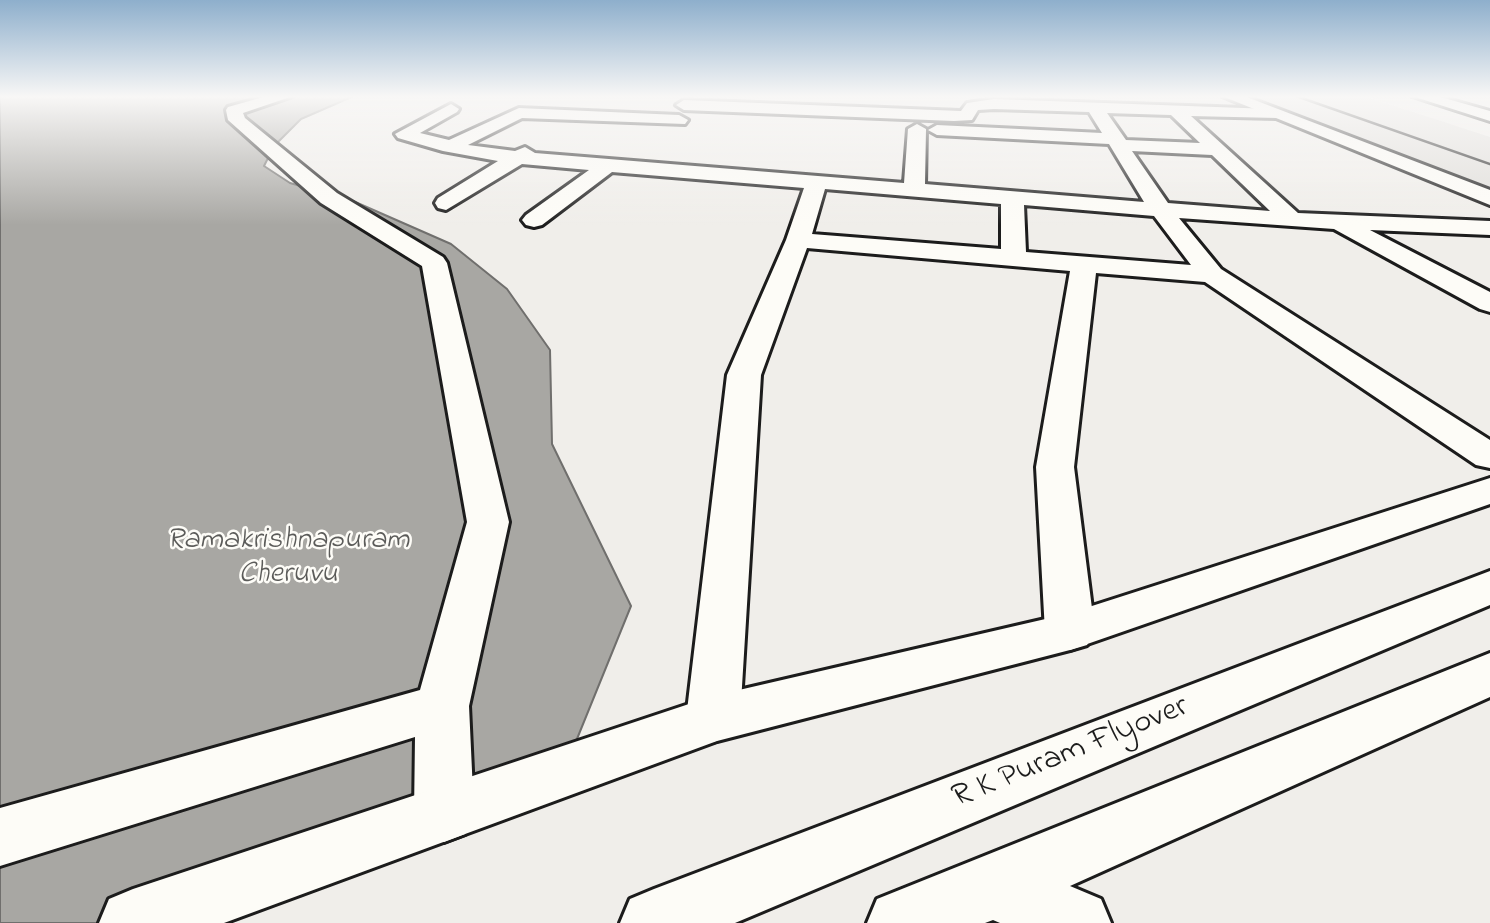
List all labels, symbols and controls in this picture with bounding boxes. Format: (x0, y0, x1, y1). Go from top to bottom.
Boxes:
water label: Ramakrishnapuram Cheruvu (167, 524, 409, 594)
street label: R K Puram Flyover (947, 689, 1195, 819)

